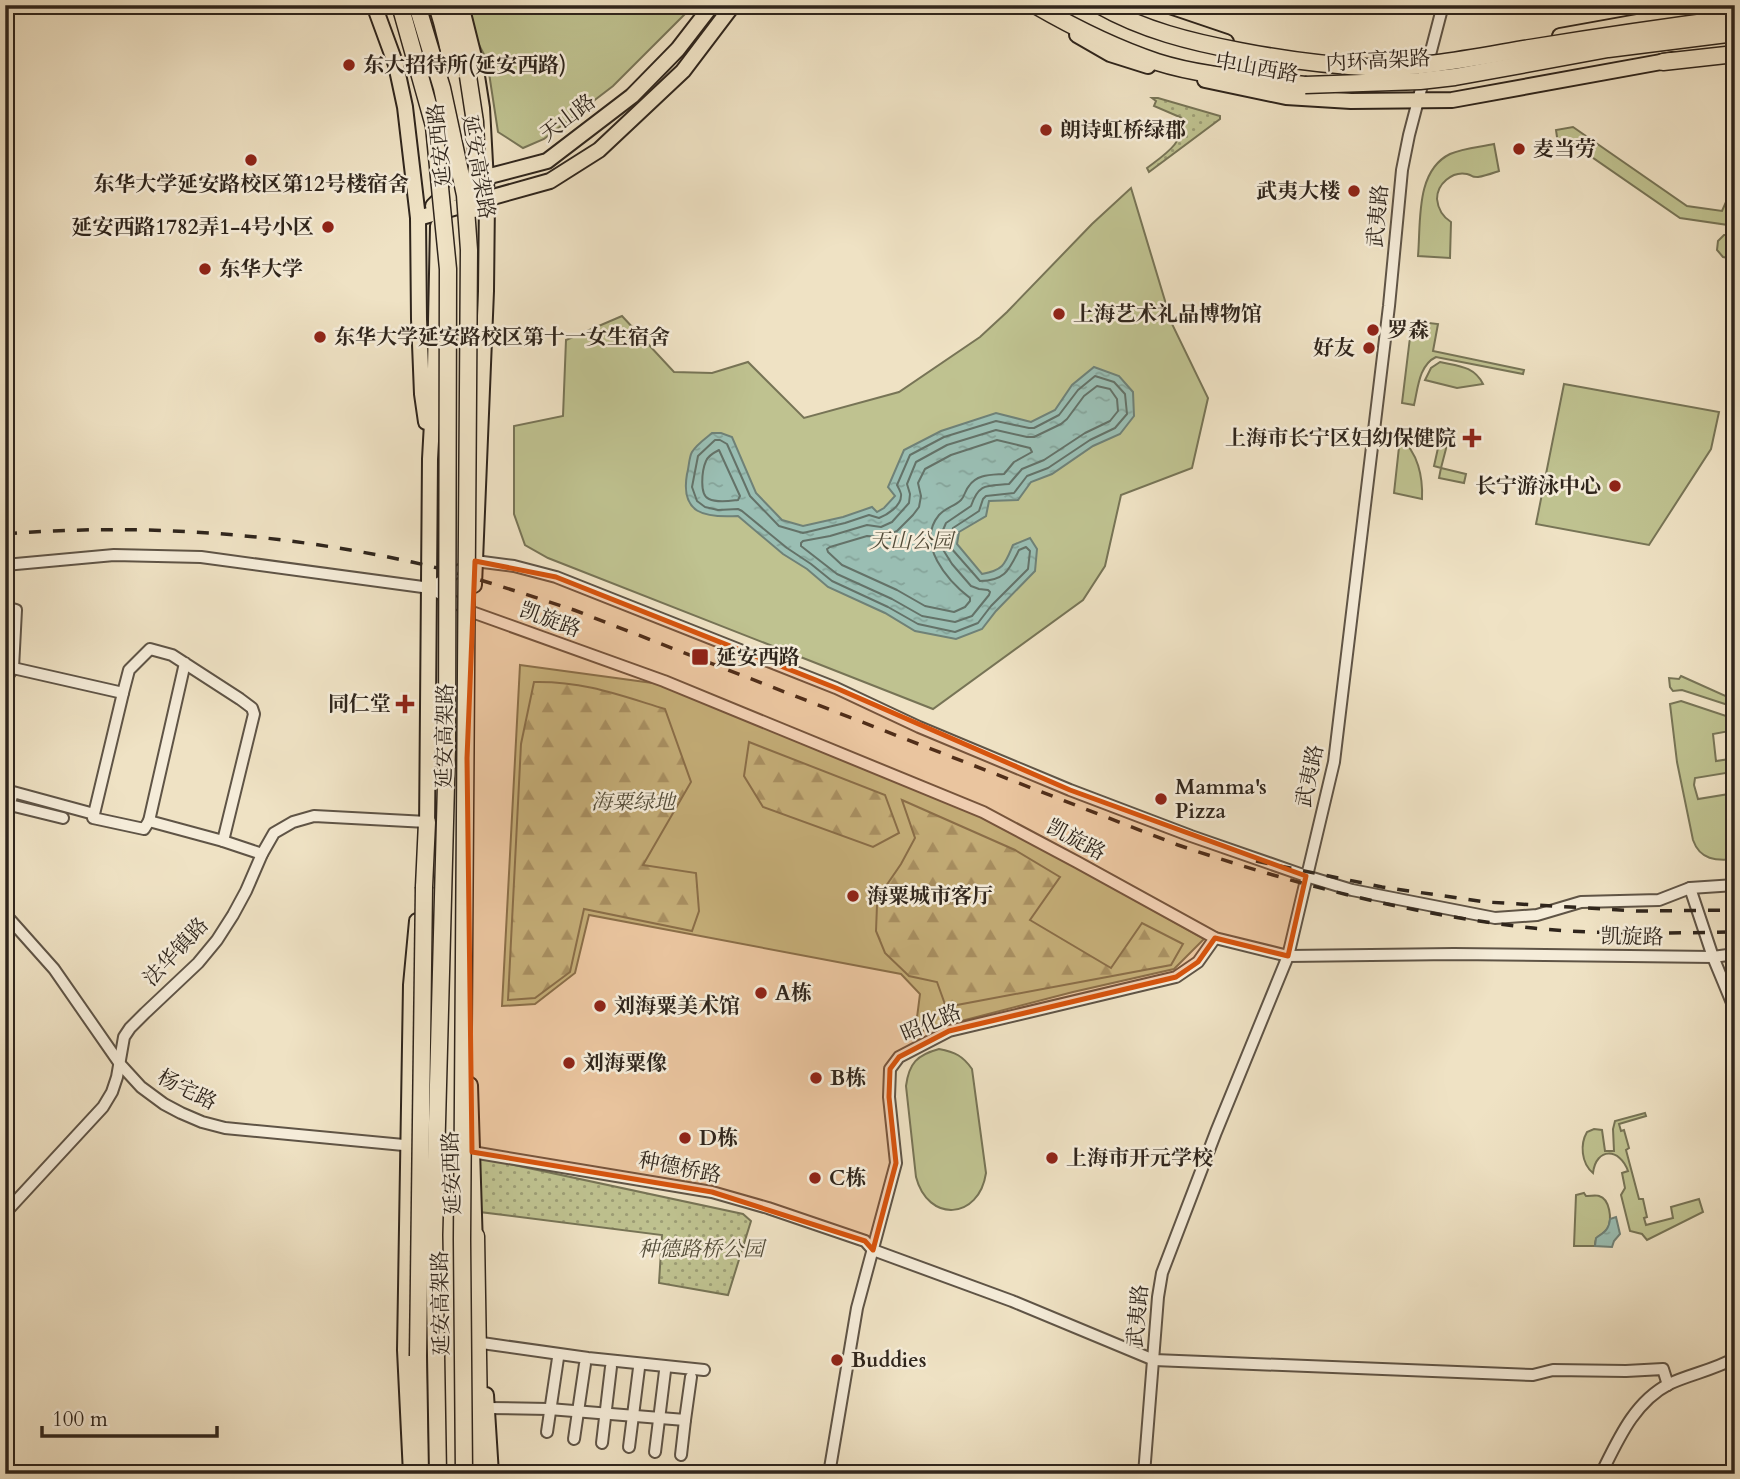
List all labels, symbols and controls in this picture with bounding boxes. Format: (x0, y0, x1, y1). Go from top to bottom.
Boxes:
street label: 内环高架路 (1325, 44, 1431, 78)
street label: 中山西路 (1213, 46, 1301, 90)
place label: 东大招待所(延安西路) (363, 51, 566, 80)
marker: 东大招待所(延安西路) (341, 57, 357, 73)
street label: 天山路 (534, 87, 602, 149)
street label: 延安西路 (421, 102, 459, 188)
street label: 延安高架路 (455, 113, 501, 221)
place label: 朗诗虹桥绿郡 (1060, 116, 1186, 145)
marker: 朗诗虹桥绿郡 (1038, 122, 1054, 138)
place label: 麦当劳 (1533, 135, 1596, 164)
marker: 麦当劳 (1511, 141, 1527, 157)
marker: 东华大学延安路校区第12号楼宿舍 (243, 152, 259, 168)
place label: 东华大学延安路校区第12号楼宿舍 (93, 170, 409, 199)
place label: 武夷大楼 (1256, 177, 1340, 206)
marker: 武夷大楼 (1346, 183, 1362, 199)
street label: 武夷路 (1361, 183, 1395, 249)
place label: 延安西路1782弄1-4号小区 (71, 213, 314, 242)
marker: 延安西路1782弄1-4号小区 (320, 219, 336, 235)
place label: 东华大学 (219, 255, 303, 284)
marker: 东华大学 (197, 261, 213, 277)
place label: 上海艺术礼品博物馆 (1073, 300, 1262, 329)
marker: 上海艺术礼品博物馆 (1051, 306, 1067, 322)
place label: 罗森 (1387, 316, 1429, 345)
marker: 罗森 (1365, 322, 1381, 338)
place label: 东华大学延安路校区第十一女生宿舍 (334, 323, 670, 352)
marker: 东华大学延安路校区第十一女生宿舍 (312, 329, 328, 345)
place label: 好友 (1313, 334, 1355, 363)
marker: 好友 (1361, 340, 1377, 356)
place label: 上海市长宁区妇幼保健院 (1225, 424, 1456, 453)
marker: 上海市长宁区妇幼保健院 (1462, 428, 1482, 448)
place label: 长宁游泳中心 (1475, 472, 1601, 501)
marker: 长宁游泳中心 (1607, 478, 1623, 494)
park label: 天山公园 (869, 527, 956, 556)
street label: 凯旋路 (515, 596, 585, 644)
place label: 延安西路 (716, 643, 800, 672)
marker: 延安西路 (690, 647, 710, 667)
street label: 延安高架路 (430, 683, 460, 789)
place label: 同仁堂 (328, 690, 391, 719)
marker: 同仁堂 (397, 696, 413, 712)
street label: 武夷路 (1289, 742, 1331, 810)
place label: Mamma's Pizza (1175, 773, 1267, 826)
park label: 海粟绿地 (591, 788, 677, 817)
marker: Mamma's Pizza (1153, 791, 1169, 807)
street label: 凯旋路 (1041, 812, 1111, 868)
place label: 海粟城市客厅 (867, 882, 993, 911)
marker: 海粟城市客厅 (845, 888, 861, 904)
street label: 法华镇路 (137, 911, 215, 993)
street label: 凯旋路 (1600, 922, 1664, 952)
place label: A栋 (775, 979, 812, 1008)
marker: A栋 (753, 985, 769, 1001)
place label: 刘海粟美术馆 (614, 992, 740, 1021)
street label: 昭化路 (896, 997, 966, 1049)
marker: 刘海粟美术馆 (592, 998, 608, 1014)
place label: 刘海粟像 (583, 1049, 667, 1078)
marker: 刘海粟像 (561, 1055, 577, 1071)
street label: 杨宅路 (152, 1063, 222, 1117)
place label: B栋 (830, 1064, 866, 1093)
marker: B栋 (808, 1070, 824, 1086)
place label: D栋 (699, 1124, 738, 1153)
marker: D栋 (677, 1130, 693, 1146)
street label: 延安西路 (436, 1131, 468, 1215)
place label: 上海市开元学校 (1066, 1144, 1213, 1173)
street label: 种德桥路 (636, 1146, 724, 1190)
marker: 上海市开元学校 (1044, 1150, 1060, 1166)
place label: C栋 (829, 1164, 866, 1193)
marker: C栋 (807, 1170, 823, 1186)
park label: 种德路桥公园 (638, 1235, 767, 1264)
street label: 延安高架路 (426, 1250, 456, 1356)
street label: 武夷路 (1121, 1283, 1155, 1349)
place label: Buddies (851, 1346, 926, 1375)
marker: Buddies (829, 1352, 845, 1368)
scale bar (42, 1395, 217, 1439)
text: 100 m (52, 1405, 108, 1434)

